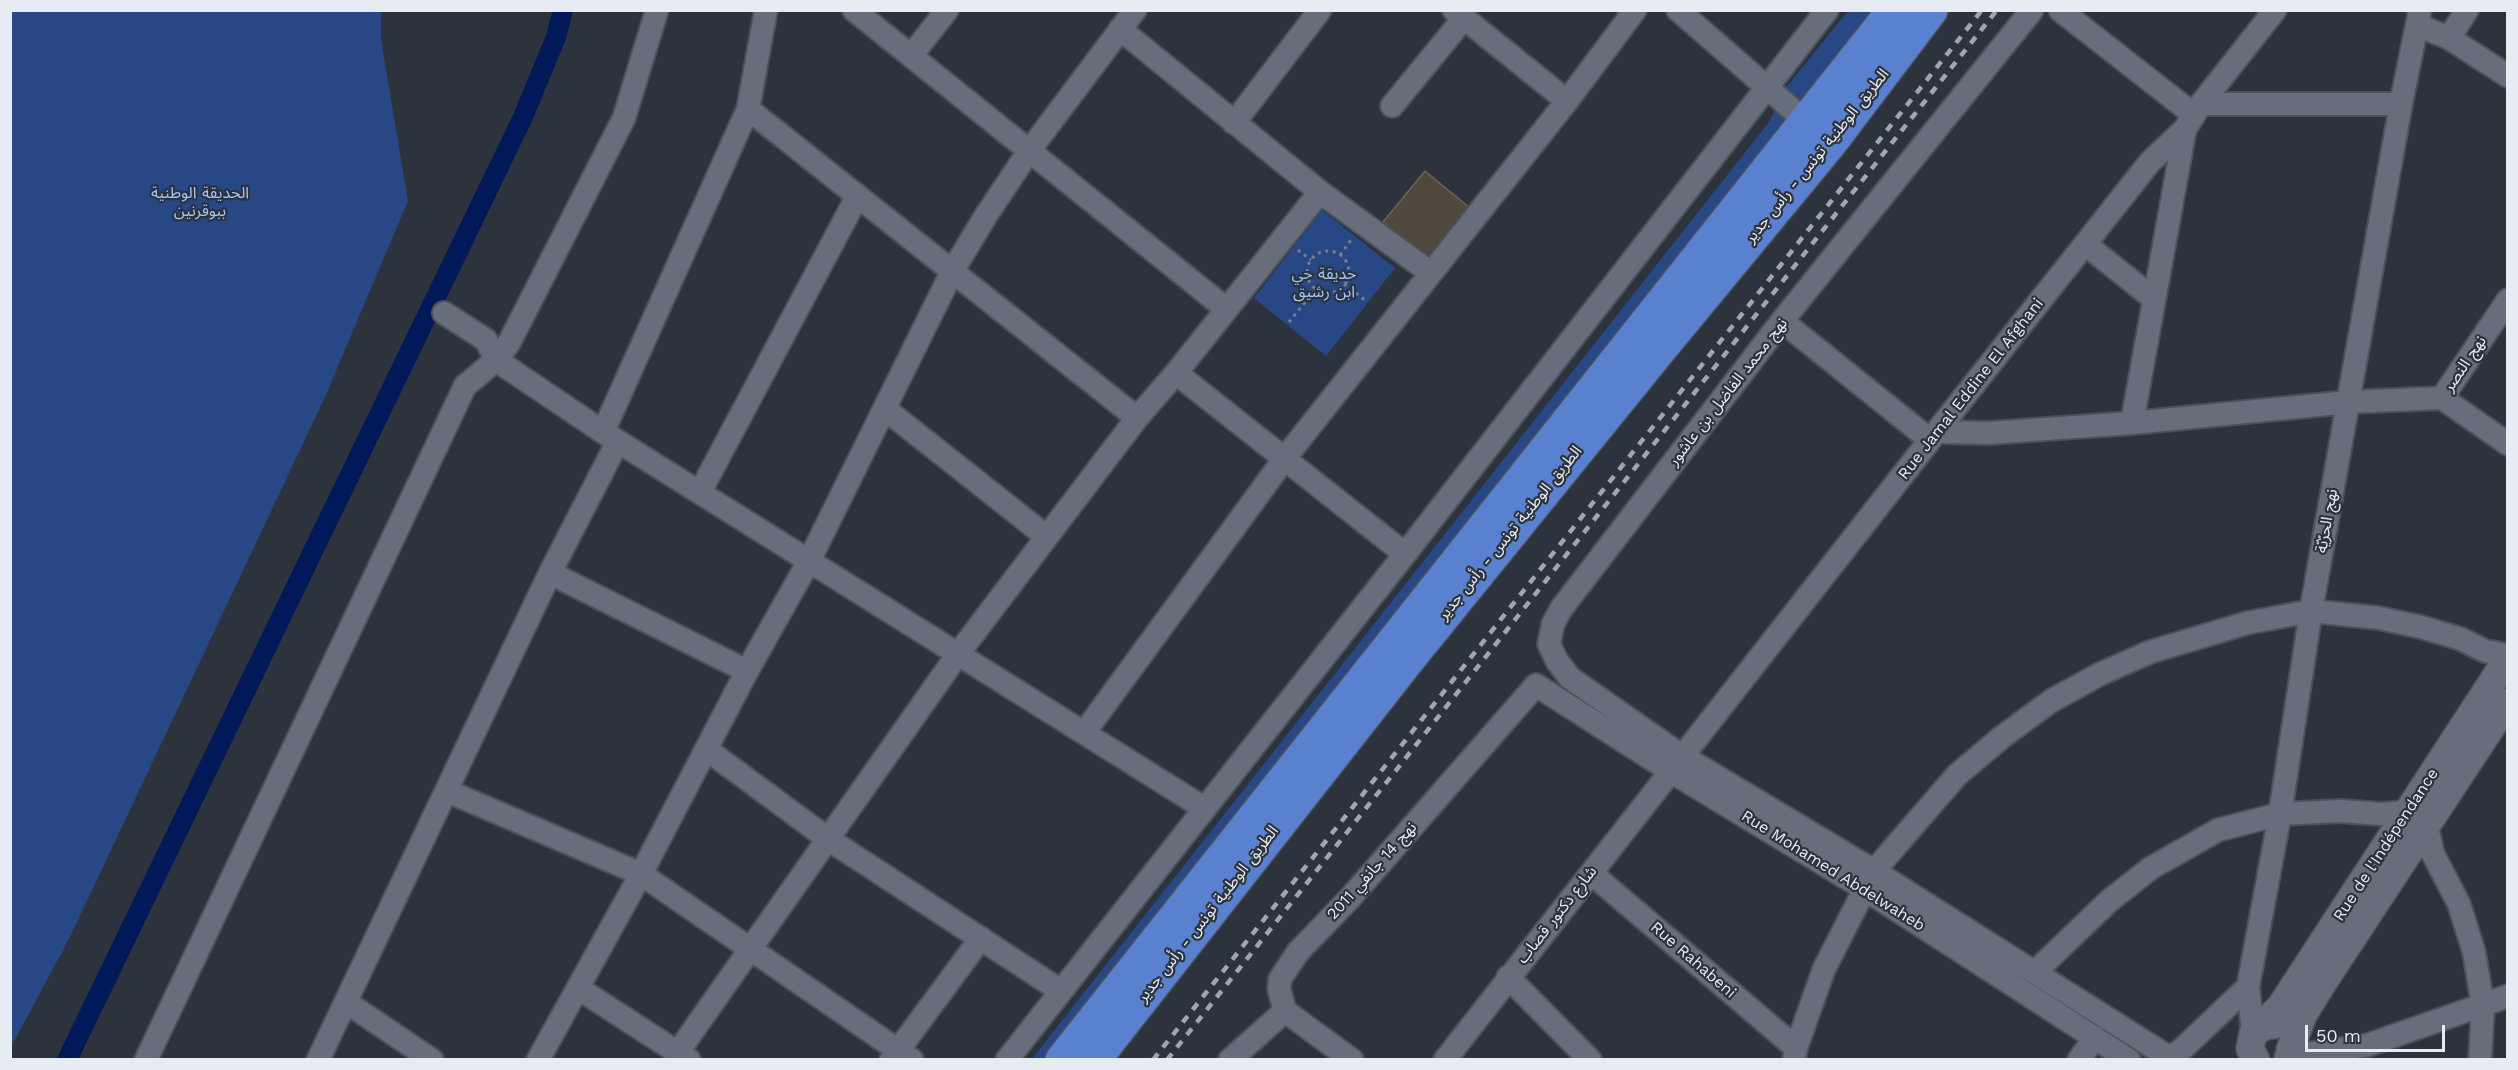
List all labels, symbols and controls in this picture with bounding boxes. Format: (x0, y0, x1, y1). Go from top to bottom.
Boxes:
street label: الطريق الوطنية تونس - رأس جدير (1741, 65, 1893, 247)
park label: الحديقة الوطنية ببوقرنين (151, 183, 249, 221)
park label: حديقة حي ابن رشيق (1291, 264, 1357, 302)
street label: Rue Jamal Eddine El Afghani (1894, 295, 2048, 483)
street label: نهج محمد الفاضل بن عاشور (1664, 314, 1792, 470)
street label: نهج النصر (2439, 332, 2491, 396)
street label: الطريق الوطنية تونس - رأس جدير (1434, 442, 1586, 624)
street label: نهج الحرّيّة (2312, 487, 2342, 555)
street label: Rue de l'Indépendance (2329, 765, 2443, 925)
street label: Rue Mohamed Abdelwaheb (1738, 806, 1928, 936)
street label: نهج 14 جانفي 2011 (1323, 818, 1421, 924)
street label: الطريق الوطنية تونس - رأس جدير (1133, 822, 1283, 1006)
street label: شارع دكتور قصاب (1513, 862, 1601, 968)
street label: Rue Rahabeni (1646, 918, 1740, 1002)
scale bar (2308, 1013, 2448, 1051)
text: 50 m (2316, 1025, 2361, 1046)

